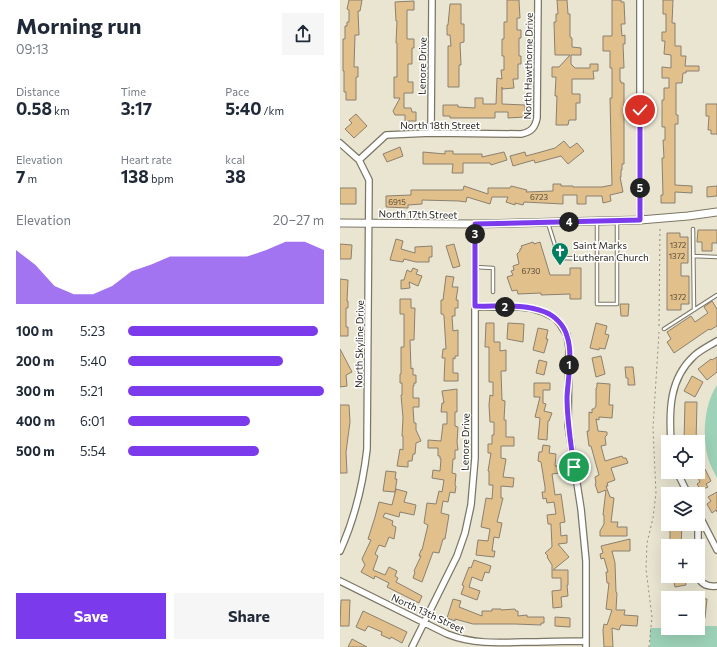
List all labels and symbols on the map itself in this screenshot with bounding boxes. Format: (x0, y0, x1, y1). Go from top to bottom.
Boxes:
street label: North Hawthorne Drive (521, 13, 535, 119)
street label: Lenore Drive (415, 37, 429, 95)
pin (623, 93, 657, 127)
street label: North 18th Street (400, 119, 480, 131)
pin: 5 (630, 178, 650, 198)
house number: 6723 (530, 192, 548, 202)
house number: 6915 (388, 197, 406, 207)
street label: North 17th Street (378, 207, 458, 221)
pin: 4 (559, 212, 579, 232)
pin: 3 (465, 224, 485, 244)
place label: Saint Marks Lutheran Church (573, 239, 649, 263)
house number: 1372 (670, 240, 687, 250)
church icon: Saint Marks Lutheran Church (550, 241, 570, 266)
house number: 1372 (669, 251, 686, 261)
house number: 6730 (522, 266, 540, 276)
house number: 1372 (670, 292, 687, 302)
pin: 2 (495, 297, 515, 317)
street label: North Skyline Drive (352, 300, 366, 388)
pin: 1 (559, 355, 579, 375)
street label: Lenore Drive (458, 413, 472, 471)
pin (557, 450, 591, 484)
street label: North 13th Street (390, 591, 466, 635)

